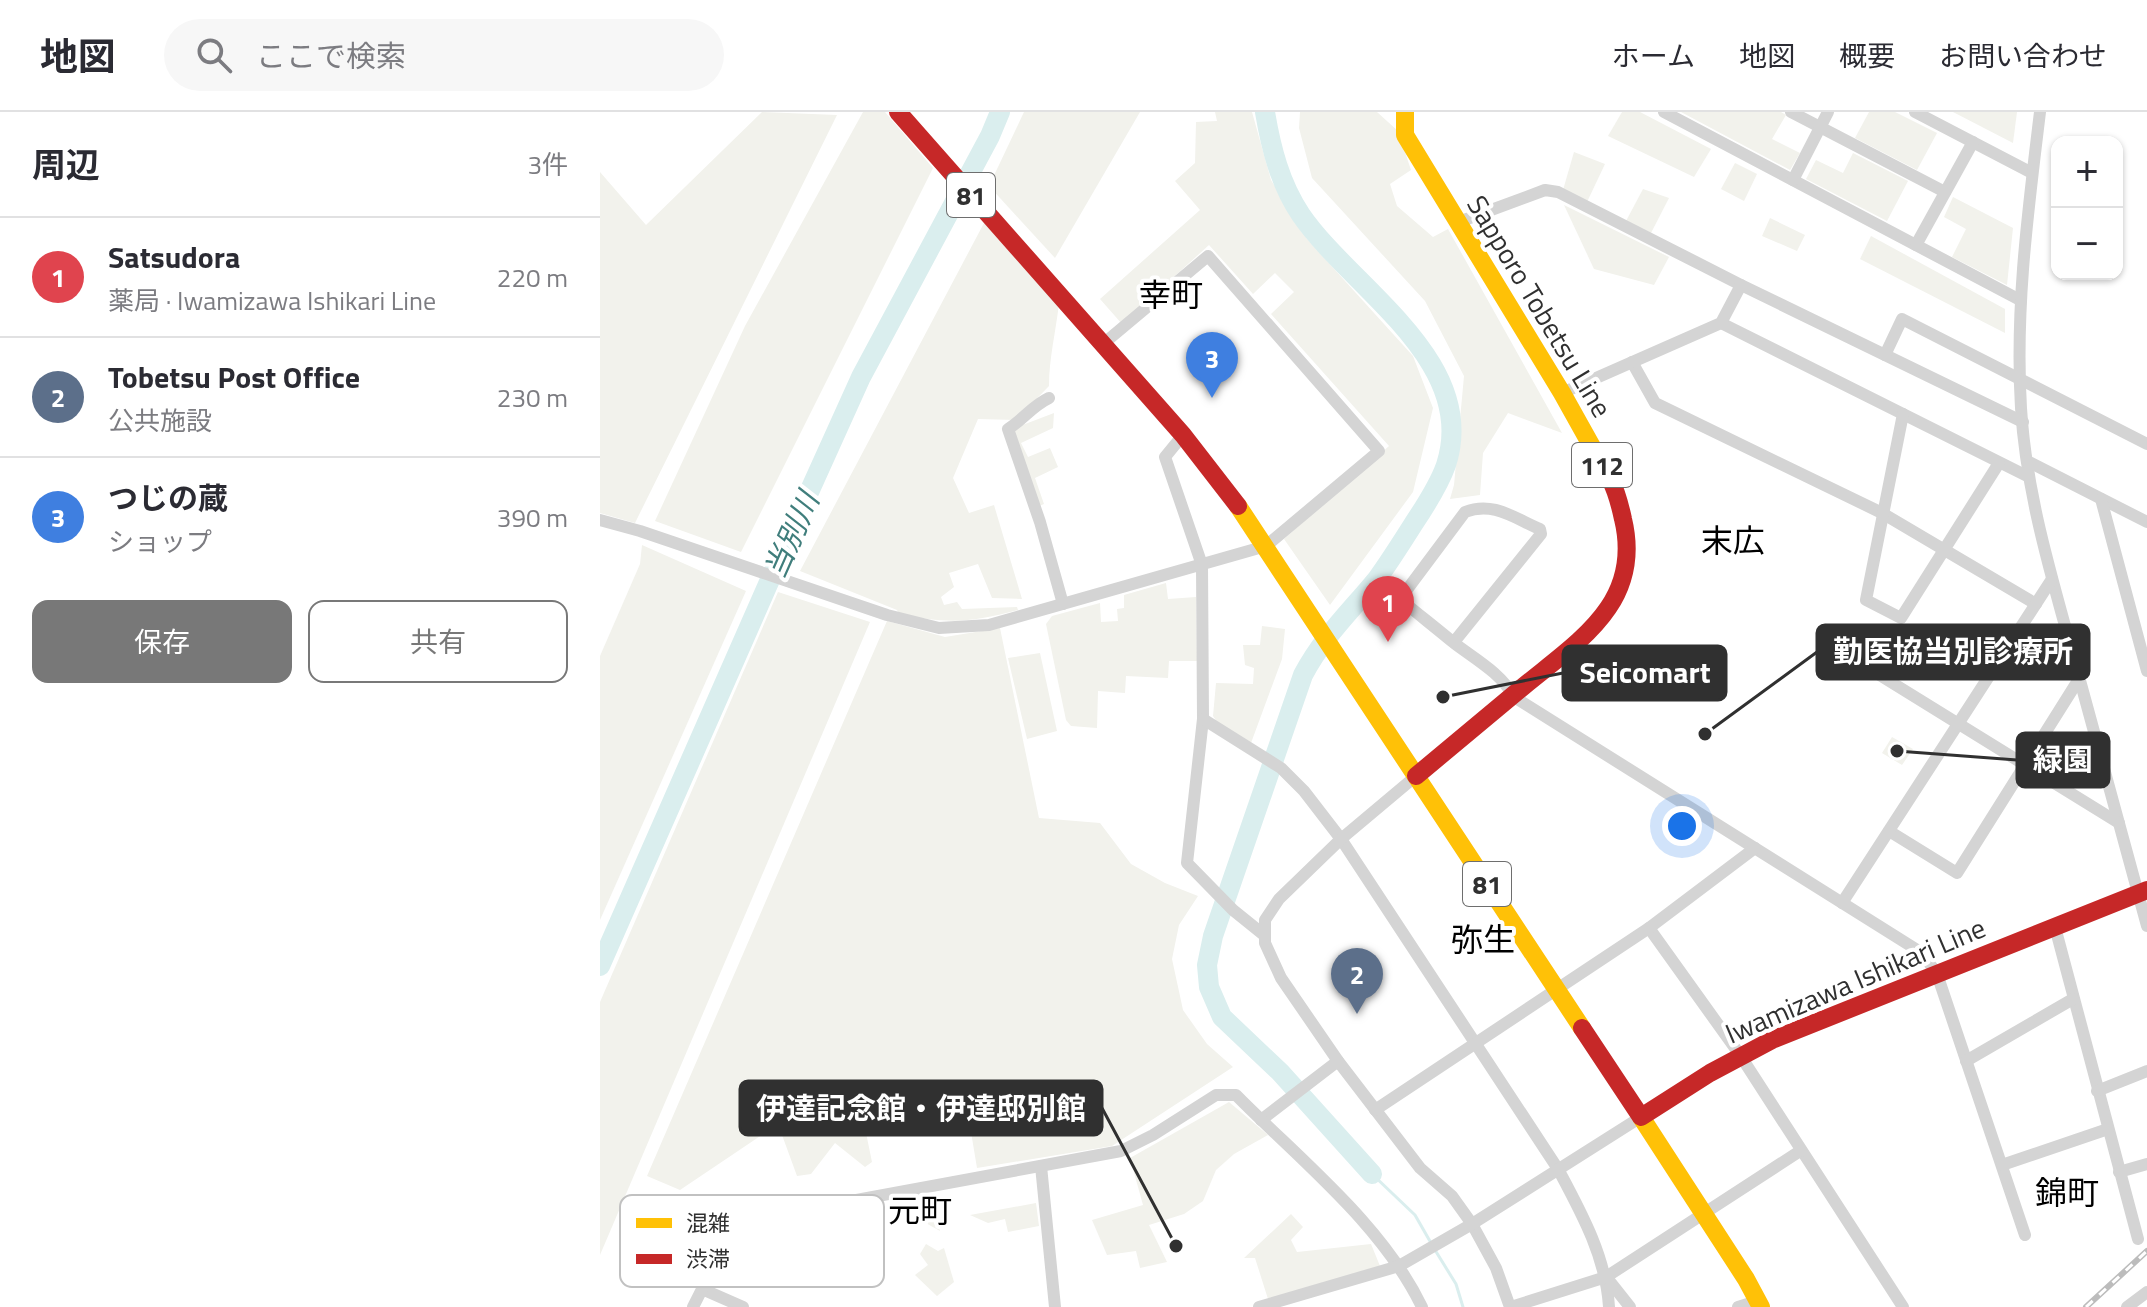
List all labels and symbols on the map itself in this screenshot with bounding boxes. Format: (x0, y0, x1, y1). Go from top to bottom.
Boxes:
road number: 81 (947, 173, 995, 217)
street label: Sapporo Tobetsu Line (1457, 187, 1623, 425)
district label: 幸町 (1139, 270, 1203, 318)
pin: 3 (1186, 332, 1238, 398)
road number: 112 (1572, 443, 1632, 487)
water label: 当別川 (752, 482, 832, 585)
district label: 末広 (1701, 516, 1765, 564)
pin: 1 (1362, 576, 1414, 642)
callout: 勤医協当別診療所 (1817, 625, 2089, 679)
text: 勤医協当別診療所 (1833, 628, 2073, 674)
callout: Seicomart (1563, 646, 1726, 700)
text: Seicomart (1579, 649, 1711, 695)
callout: 緑園 (2017, 733, 2109, 787)
text: 緑園 (2033, 736, 2093, 782)
your location (1662, 806, 1702, 846)
road number: 81 (1463, 862, 1511, 906)
street label: Iwamizawa Ishikari Line (1718, 906, 1992, 1054)
district label: 弥生 (1451, 915, 1515, 963)
pin: 2 (1331, 948, 1383, 1014)
callout: 伊達記念館・伊達邸別館 (740, 1081, 1102, 1135)
text: 伊達記念館・伊達邸別館 (756, 1085, 1086, 1131)
district label: 錦町 (2035, 1168, 2099, 1216)
district label: 元町 (888, 1186, 952, 1234)
legend (620, 1195, 884, 1287)
text: 混雑 (686, 1206, 730, 1240)
text: 渋滞 (686, 1242, 730, 1276)

